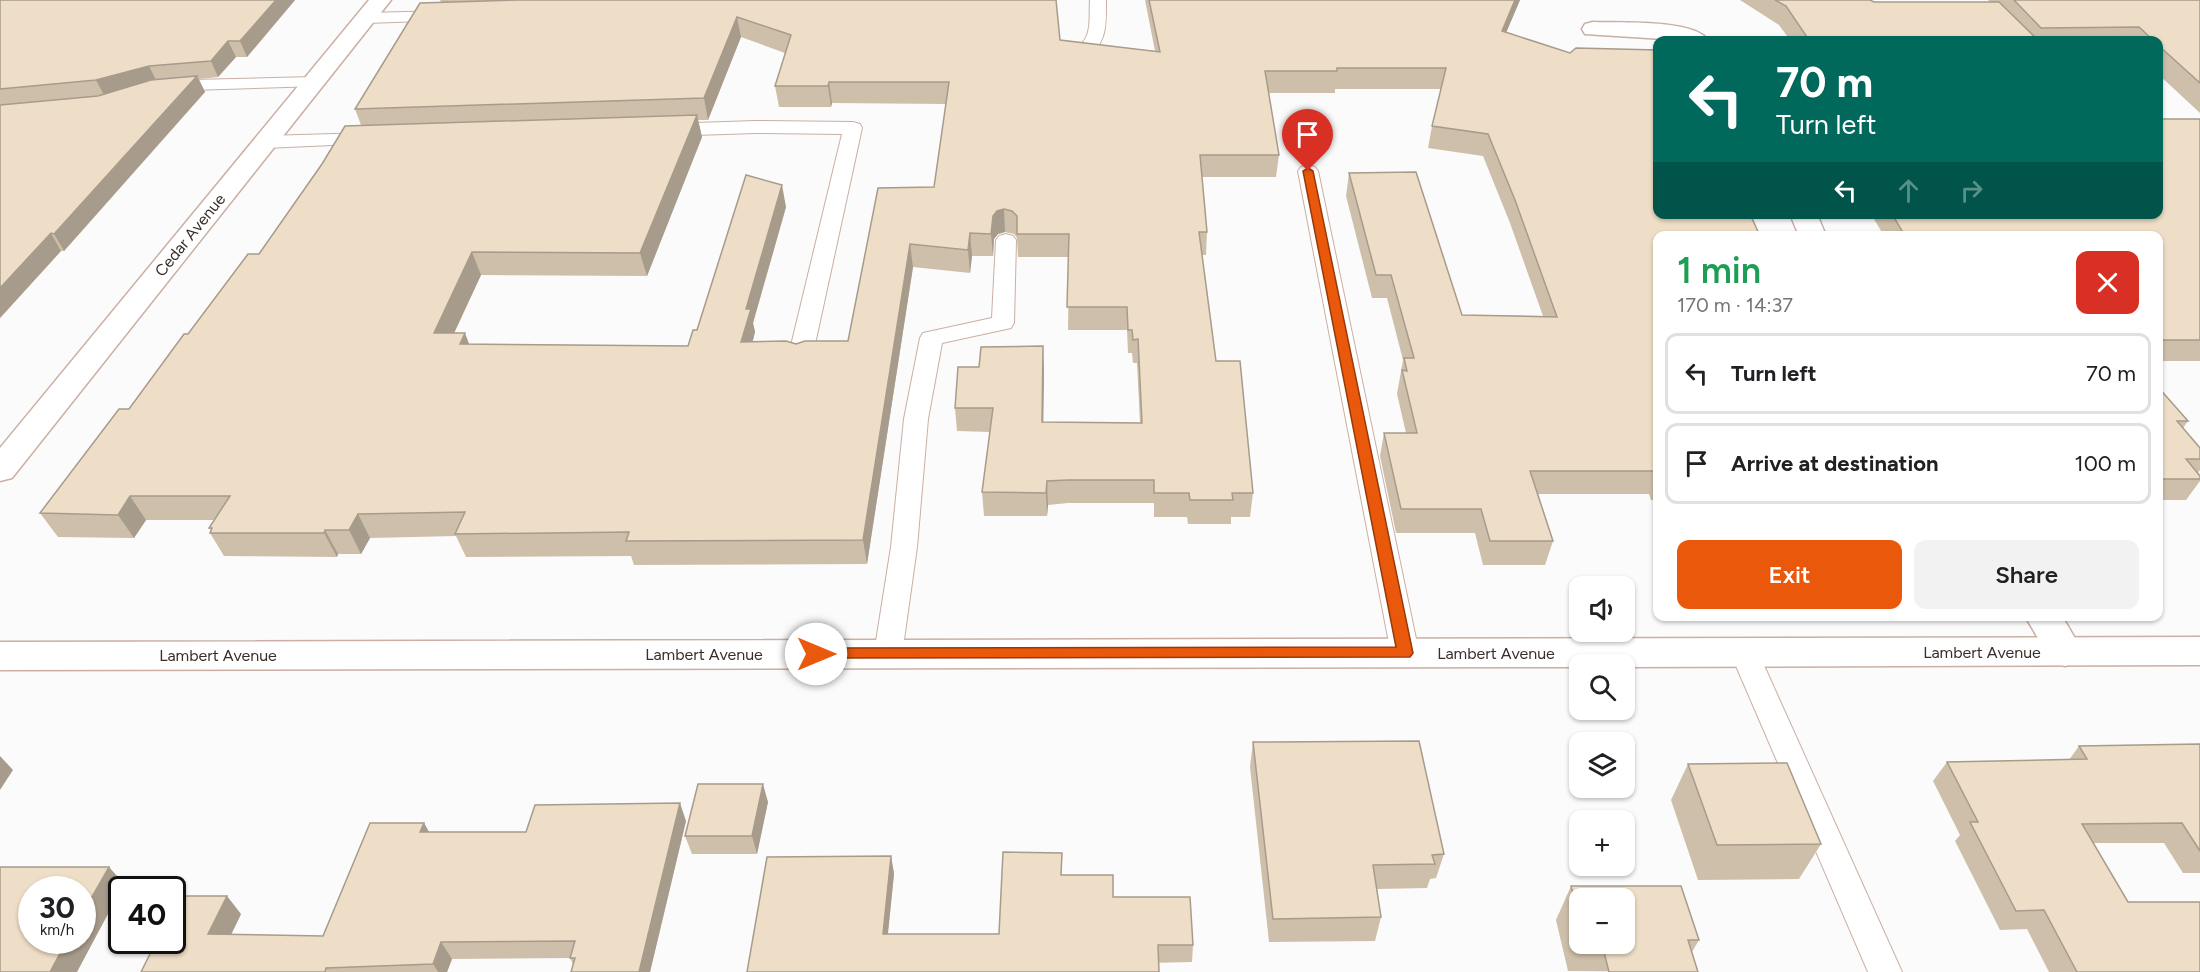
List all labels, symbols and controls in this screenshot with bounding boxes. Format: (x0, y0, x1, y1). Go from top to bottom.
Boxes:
text: 70 m (1776, 57, 1873, 108)
icon: left (1677, 60, 1755, 138)
text: Turn left (1776, 108, 1876, 141)
pin (1282, 109, 1333, 171)
icon: arrive (1291, 118, 1324, 151)
icon: left (1829, 174, 1862, 207)
icon: ahead (1892, 174, 1925, 207)
icon: right (1955, 174, 1988, 207)
street label: Cedar Avenue (151, 189, 229, 280)
text: 1 min (1677, 249, 1761, 292)
button: close (2076, 251, 2139, 314)
text: 170 m · 14:37 (1677, 293, 1793, 317)
icon: left (1680, 357, 1713, 390)
text: Turn left (1731, 360, 1817, 387)
text: 70 m (2086, 360, 2136, 387)
icon: arrive (1680, 447, 1713, 480)
text: Arrive at destination (1731, 450, 1939, 477)
text: 100 m (2075, 450, 2136, 477)
button: Exit (1677, 540, 1902, 609)
button: Share (1914, 540, 2139, 609)
map controls (1569, 576, 1635, 954)
button: sound (1569, 576, 1635, 642)
position arrow (784, 622, 848, 686)
street label: Lambert Avenue (1923, 643, 2041, 662)
street label: Lambert Avenue (1437, 644, 1555, 663)
street label: Lambert Avenue (645, 645, 763, 664)
street label: Lambert Avenue (159, 646, 277, 665)
button: search (1569, 654, 1635, 720)
button: layers (1569, 732, 1635, 798)
button: + (1569, 810, 1635, 876)
speed limit sign: 40 (108, 876, 186, 954)
button: − (1569, 888, 1635, 954)
text: 30 (39, 889, 75, 926)
text: km/h (40, 921, 74, 939)

